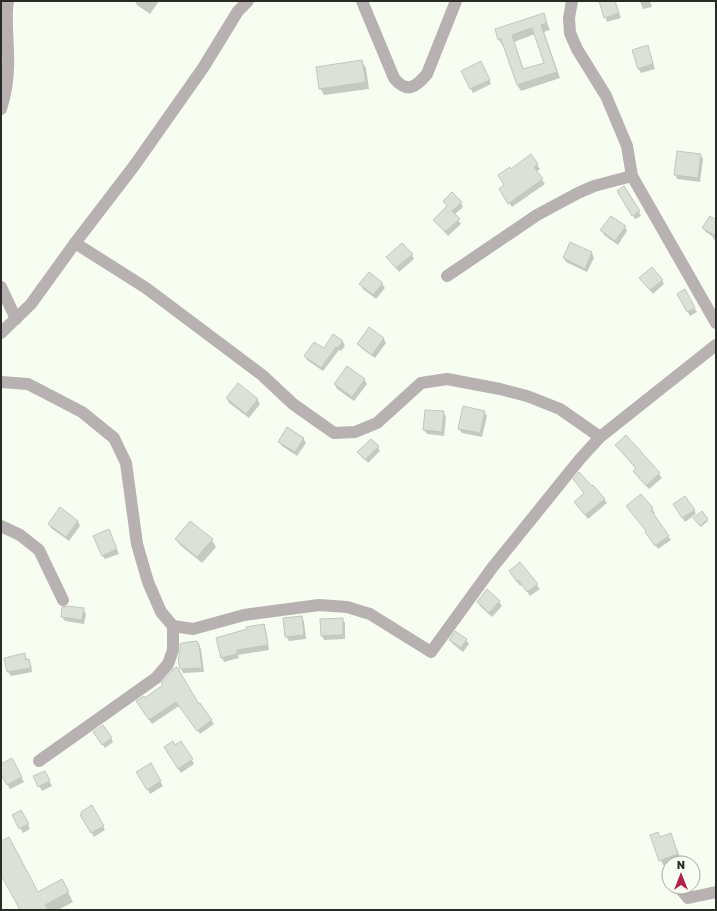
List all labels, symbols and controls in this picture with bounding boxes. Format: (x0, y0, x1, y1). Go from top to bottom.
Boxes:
north arrow (661, 855, 701, 895)
text: N (677, 858, 685, 871)

